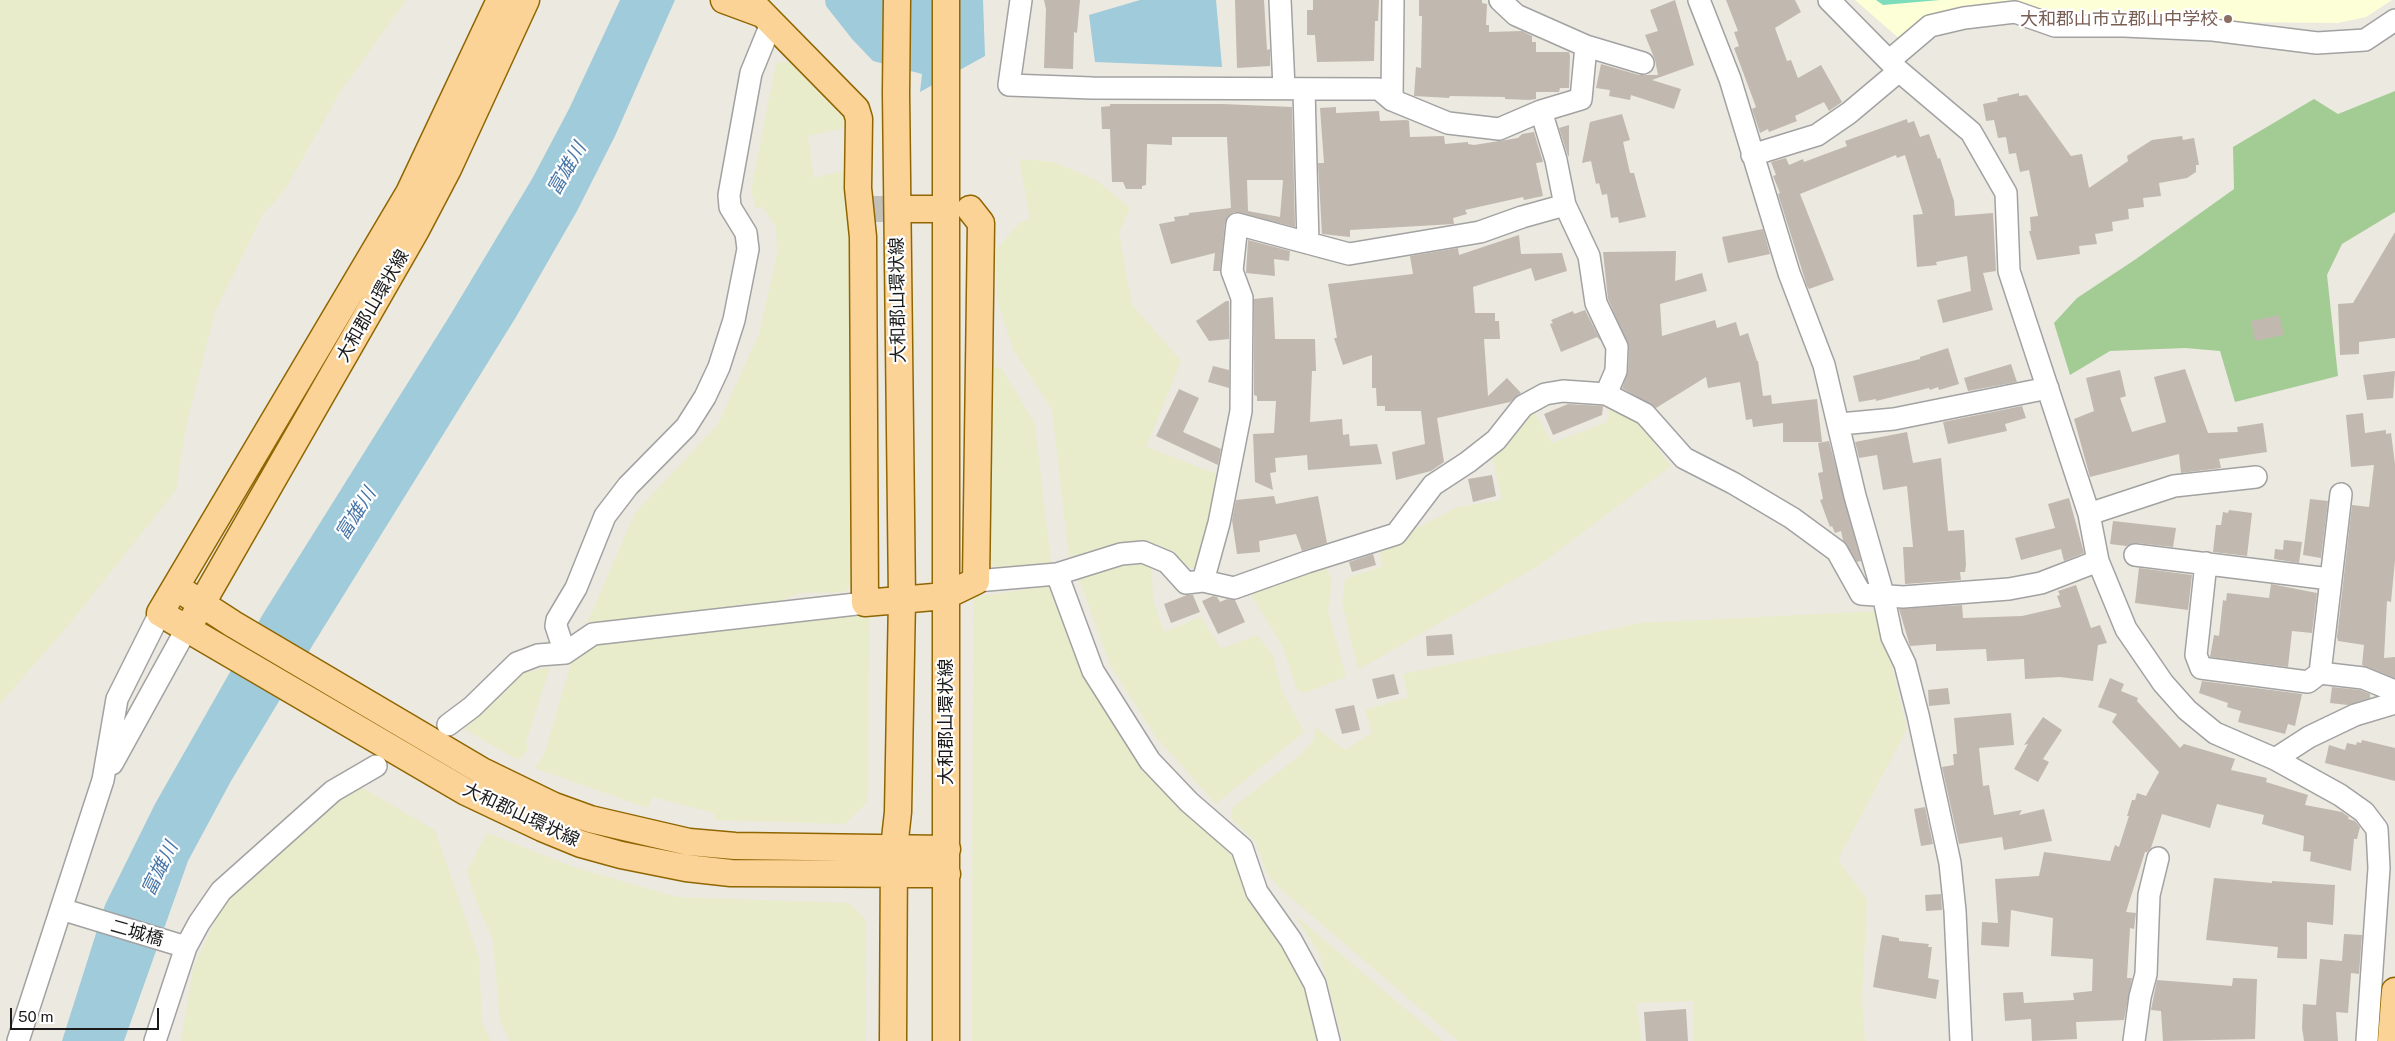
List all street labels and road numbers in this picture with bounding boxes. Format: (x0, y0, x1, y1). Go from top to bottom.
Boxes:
street label: 大和郡山環状線 (886, 237, 910, 363)
street label: 大和郡山環状線 (332, 246, 414, 366)
street label: 大和郡山環状線 (935, 659, 957, 785)
street label: 大和郡山環状線 (459, 779, 583, 851)
street label: 二城橋 (108, 915, 166, 951)

